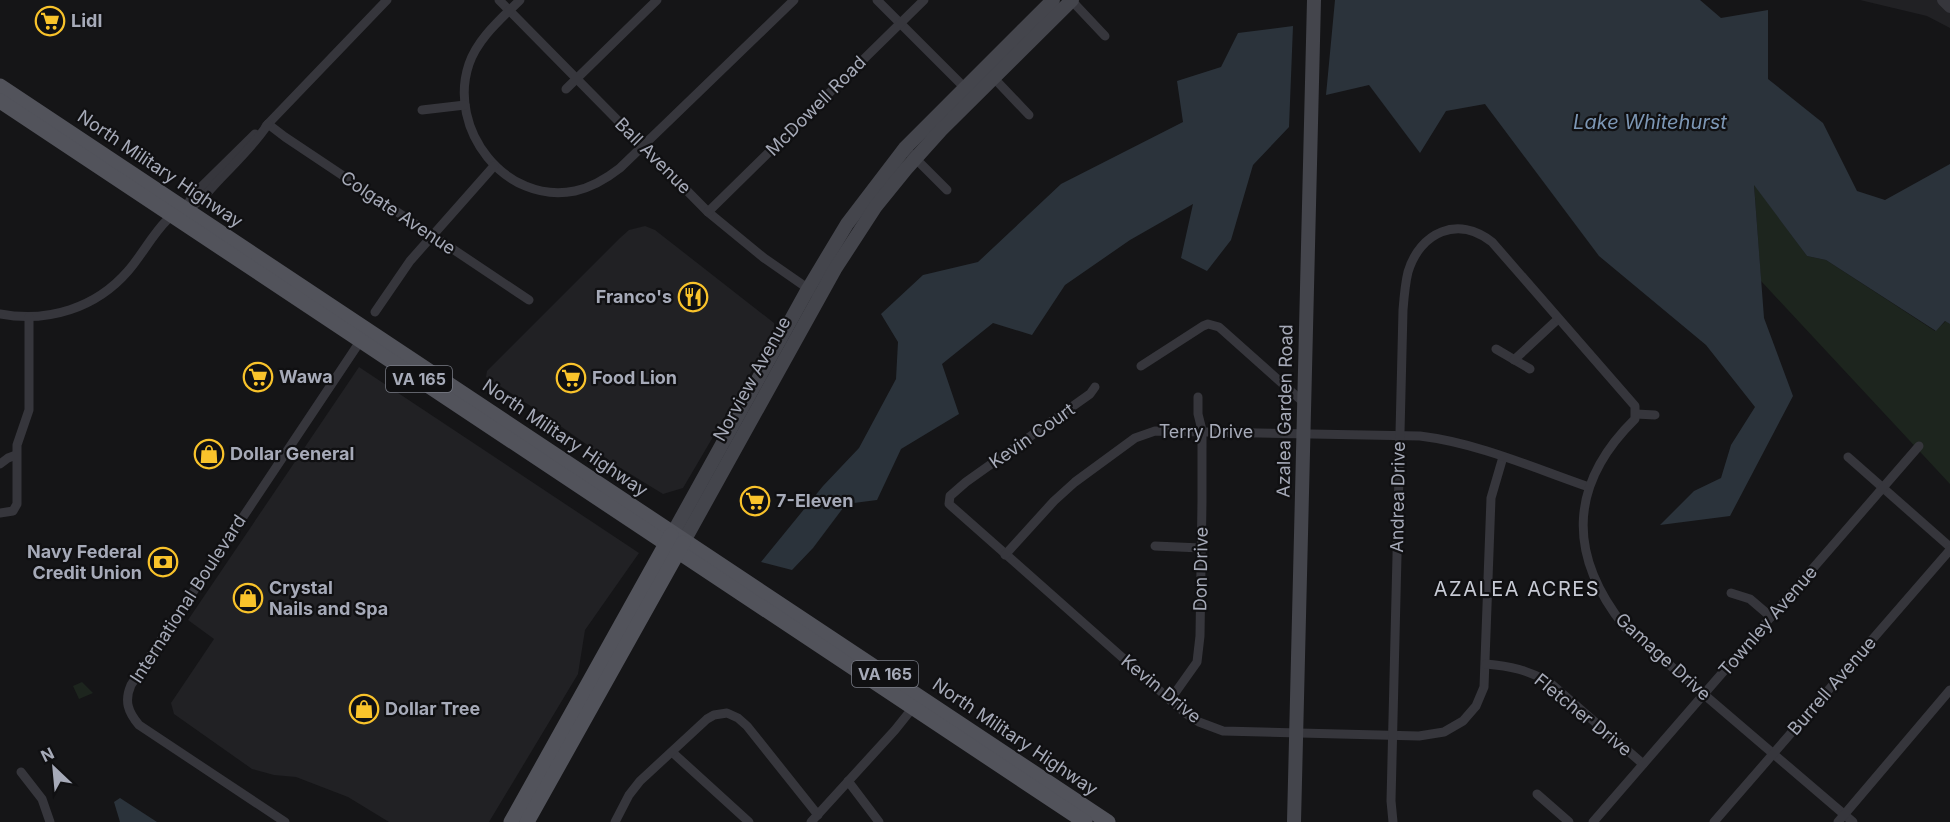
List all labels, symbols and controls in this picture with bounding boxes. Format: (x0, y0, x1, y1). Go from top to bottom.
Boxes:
supermarket icon: Lidl (34, 5, 66, 37)
place label: Lidl (71, 10, 102, 31)
street label: McDowell Road (762, 52, 870, 160)
street label: North Military Highway (74, 105, 247, 232)
water label: Lake Whitehurst (1573, 110, 1727, 134)
street label: Ball Avenue (611, 113, 696, 198)
street label: Colgate Avenue (337, 166, 460, 259)
restaurant icon: Franco's (677, 281, 709, 313)
place label: Franco's (596, 286, 672, 307)
street label: Norview Avenue (709, 313, 794, 445)
street label: Azalea Garden Road (1272, 324, 1297, 498)
supermarket icon: Wawa (242, 361, 274, 393)
supermarket icon: Food Lion (555, 362, 587, 394)
place label: Wawa (279, 366, 333, 387)
road number: VA 165 (386, 366, 452, 392)
place label: Food Lion (592, 367, 677, 388)
street label: North Military Highway (479, 374, 652, 501)
street label: Kevin Court (985, 398, 1078, 473)
street label: Terry Drive (1159, 421, 1253, 442)
shop icon: Dollar General (193, 438, 225, 470)
street label: Andrea Drive (1386, 441, 1409, 553)
place label: Dollar General (230, 443, 354, 464)
supermarket icon: 7-Eleven (739, 485, 771, 517)
place label: 7-Eleven (776, 490, 854, 511)
street label: International Boulevard (125, 511, 250, 687)
street label: Don Drive (1189, 527, 1212, 611)
place label: Navy Federal Credit Union (27, 541, 142, 583)
bank icon: Navy Federal Credit Union (147, 546, 179, 578)
street label: Townley Avenue (1714, 561, 1821, 680)
place label: Crystal Nails and Spa (269, 577, 388, 619)
district label: AZALEA ACRES (1434, 577, 1600, 601)
shop icon: Crystal Nails and Spa (232, 582, 264, 614)
street label: Gamage Drive (1611, 608, 1715, 705)
street label: Burrell Avenue (1783, 632, 1880, 739)
street label: Kevin Drive (1117, 650, 1205, 727)
road number: VA 165 (852, 661, 918, 687)
street label: Fletcher Drive (1530, 669, 1636, 760)
street label: North Military Highway (929, 673, 1102, 800)
shop icon: Dollar Tree (348, 693, 380, 725)
place label: Dollar Tree (385, 698, 480, 719)
north arrow (24, 738, 84, 798)
text: N (38, 743, 57, 766)

